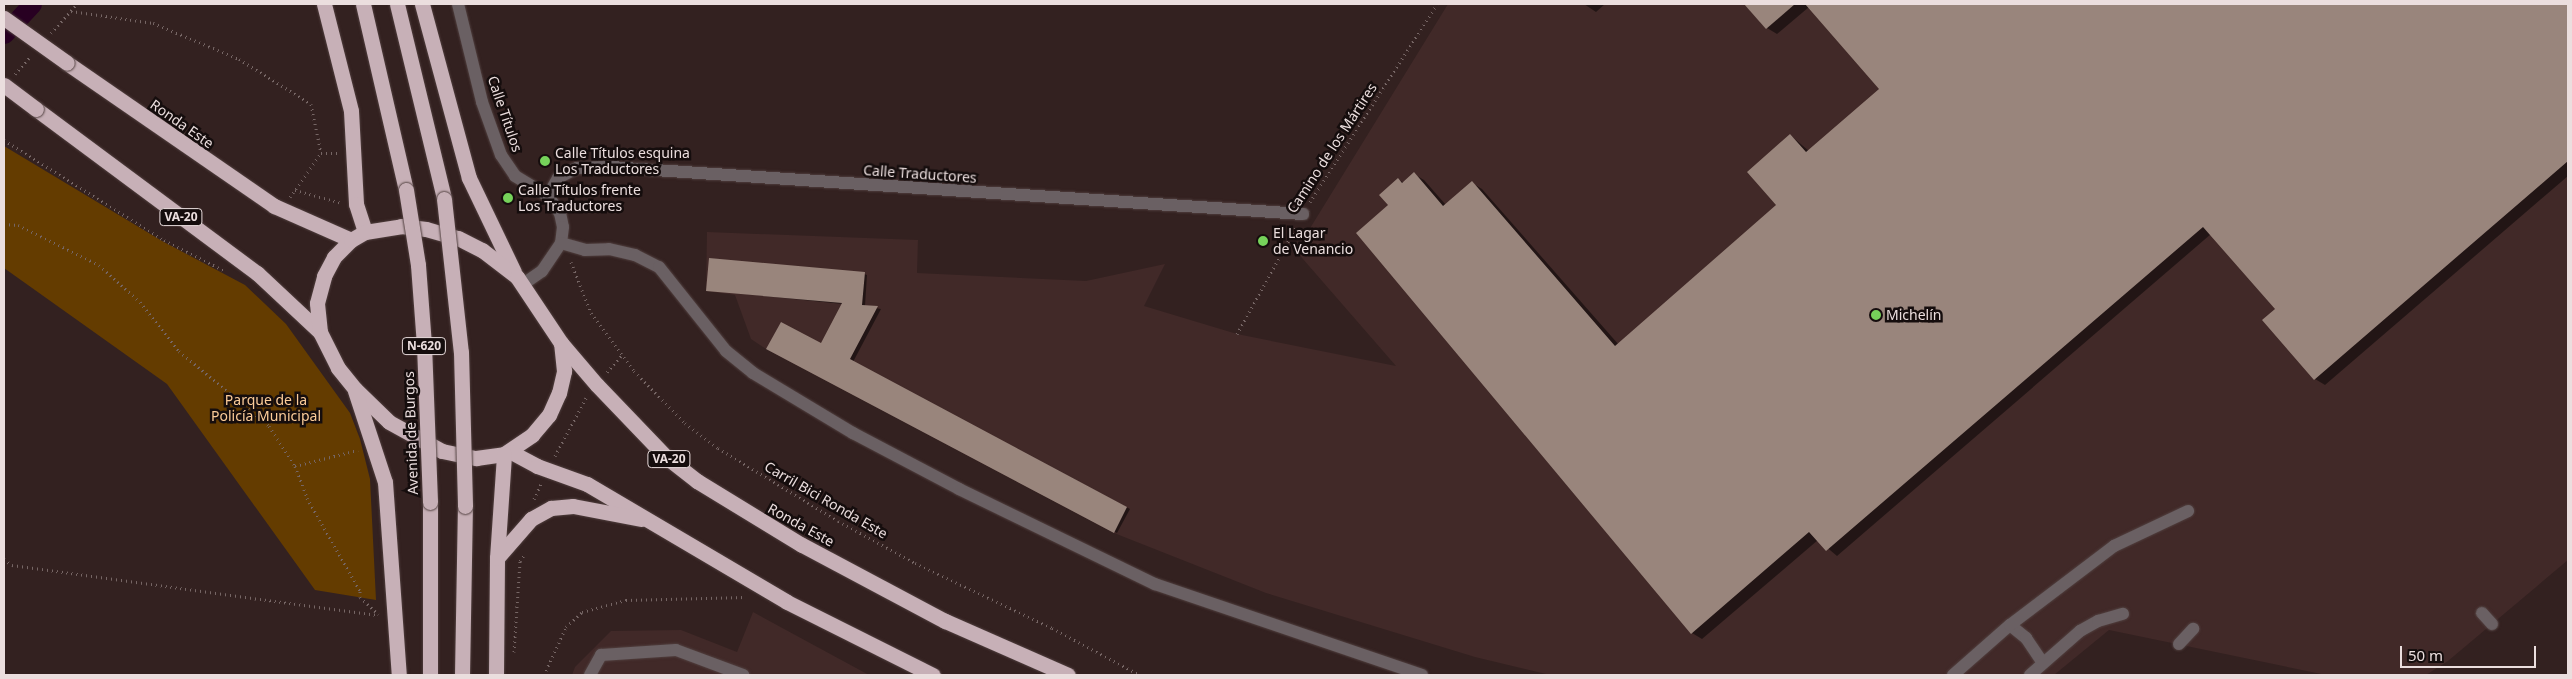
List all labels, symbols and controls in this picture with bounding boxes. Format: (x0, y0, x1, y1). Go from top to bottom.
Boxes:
street label: Calle Títulos (484, 74, 526, 154)
street label: Camino de los Mártires (1284, 80, 1380, 216)
street label: Ronda Este (147, 96, 217, 152)
place label: Calle Títulos esquina Los Traductores (555, 145, 690, 178)
marker: Calle Títulos esquina Los Traductores (539, 155, 551, 167)
street label: Calle Traductores (863, 162, 977, 186)
place label: Calle Títulos frente Los Traductores (518, 182, 641, 214)
marker: Calle Títulos frente Los Traductores (502, 192, 514, 204)
road number: VA-20 (158, 208, 204, 226)
place label: El Lagar de Venancio (1273, 225, 1353, 258)
marker: El Lagar de Venancio (1257, 235, 1269, 247)
place label: Michelín (1886, 307, 1941, 323)
marker: Michelín (1870, 309, 1882, 321)
road number: N-620 (402, 336, 446, 356)
street label: Avenida de Burgos (400, 371, 422, 495)
park label: Parque de la Policía Municipal (211, 392, 321, 424)
road number: VA-20 (646, 449, 692, 468)
street label: Carril Bici Ronda Este (762, 458, 890, 542)
street label: Ronda Este (765, 500, 837, 550)
scale bar (2402, 636, 2538, 668)
text: 50 m (2408, 645, 2443, 665)

